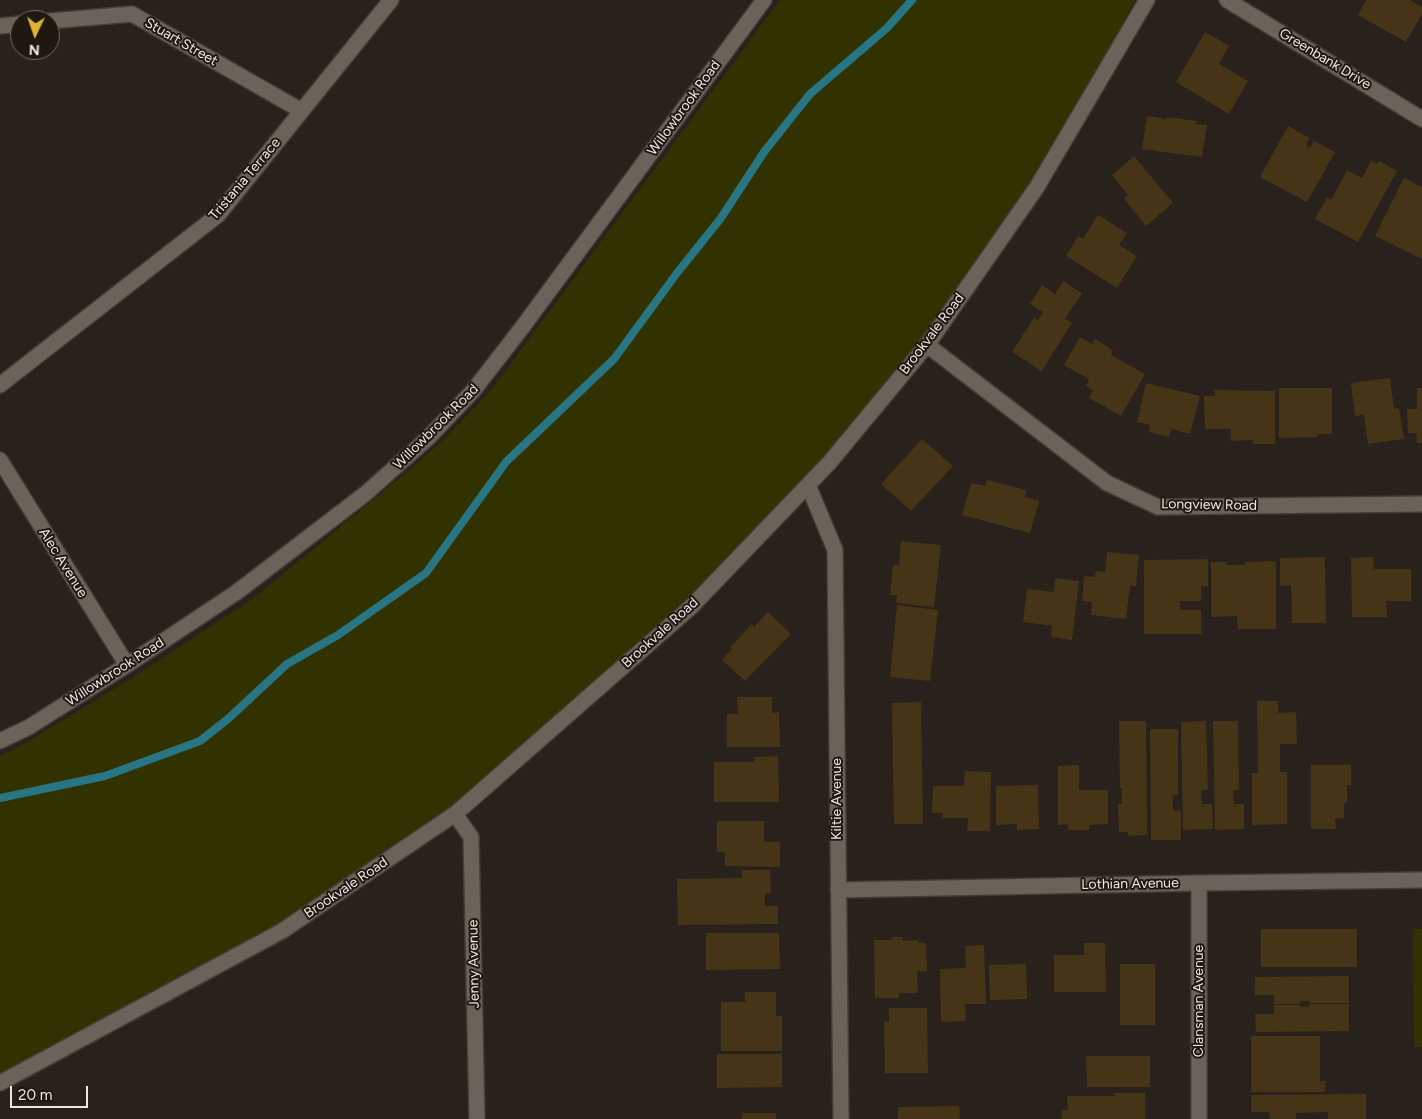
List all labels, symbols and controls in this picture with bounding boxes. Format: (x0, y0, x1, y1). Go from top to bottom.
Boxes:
north arrow (10, 10, 60, 60)
street label: Stuart Street (141, 14, 221, 70)
street label: Greenbank Drive (1276, 25, 1374, 93)
text: N (28, 41, 40, 58)
street label: Willowbrook Road (644, 57, 724, 159)
street label: Tristania Terrace (206, 135, 284, 223)
street label: Brookvale Road (896, 290, 968, 378)
street label: Willowbrook Road (390, 381, 482, 473)
street label: Longview Road (1161, 496, 1257, 514)
street label: Alec Avenue (35, 525, 91, 601)
street label: Brookvale Road (618, 594, 702, 672)
street label: Willowbrook Road (63, 634, 167, 710)
street label: Kiltie Avenue (829, 758, 845, 840)
street label: Brookvale Road (301, 854, 391, 922)
street label: Lothian Avenue (1081, 875, 1179, 893)
street label: Jenny Avenue (465, 920, 483, 1008)
street label: Clansman Avenue (1191, 945, 1207, 1057)
scale bar (12, 1076, 90, 1108)
text: 20 m (18, 1086, 52, 1104)

